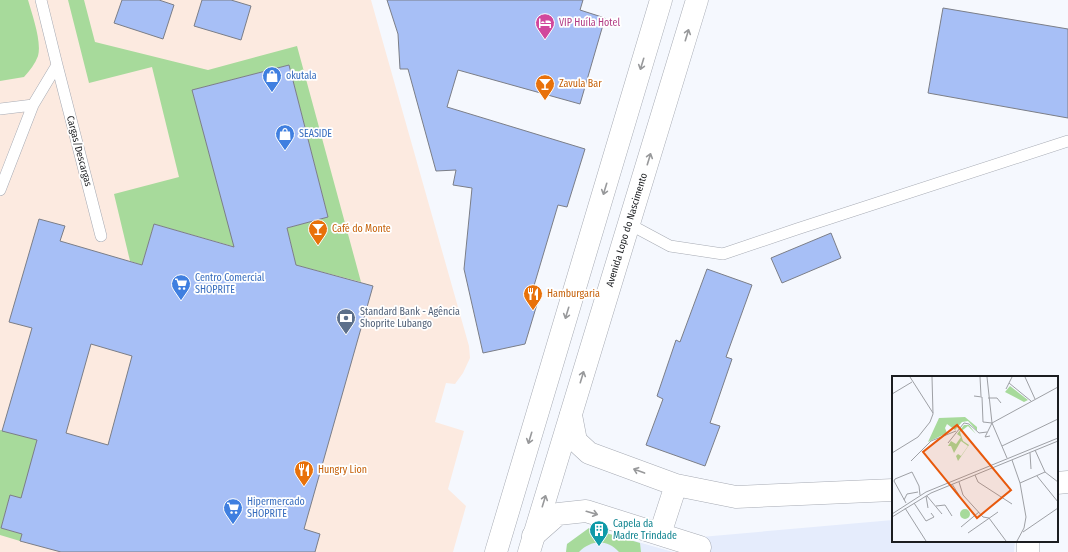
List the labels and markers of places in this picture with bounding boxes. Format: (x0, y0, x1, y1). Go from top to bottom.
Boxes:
hotel icon: VIP Huíla Hotel (534, 12, 556, 40)
place label: VIP Huíla Hotel (559, 16, 620, 29)
shop icon: okutala (261, 65, 283, 93)
place label: okutala (286, 70, 317, 82)
bar icon: Zavula Bar (534, 73, 556, 101)
place label: Zavula Bar (559, 78, 602, 90)
shop icon: SEASIDE (274, 123, 296, 151)
place label: SEASIDE (299, 128, 332, 140)
bar icon: Café do Monte (307, 218, 329, 246)
place label: Café do Monte (332, 223, 391, 235)
place label: Centro Comercial SHOPRITE (195, 272, 265, 296)
supermarket icon: Centro Comercial SHOPRITE (170, 273, 192, 301)
restaurant icon: Hamburgaria (522, 283, 544, 311)
place label: Hamburgaria (547, 288, 600, 300)
place label: Standard Bank - Agência Shoprite Lubango (360, 306, 460, 330)
bank icon: Standard Bank - Agência Shoprite Lubango (335, 307, 357, 335)
restaurant icon: Hungry Lion (293, 459, 315, 487)
place label: Hungry Lion (318, 464, 367, 476)
place label: Hipermercado SHOPRITE (247, 496, 305, 520)
supermarket icon: Hipermercado SHOPRITE (222, 497, 244, 525)
place label: Capela da Madre Trindade (613, 518, 677, 542)
building icon: Capela da Madre Trindade (588, 519, 610, 547)

